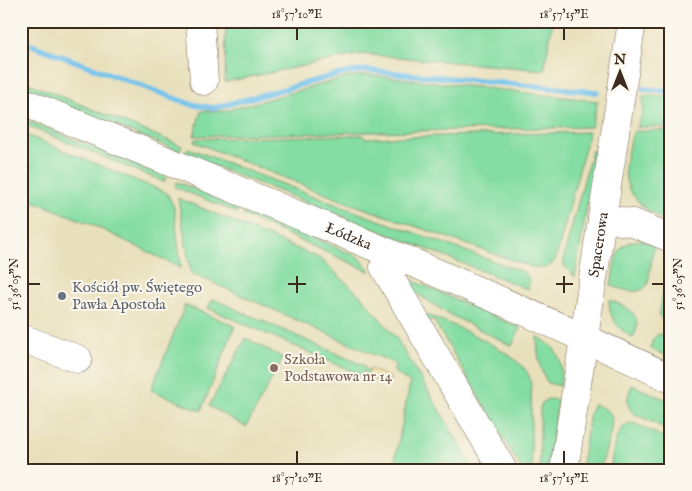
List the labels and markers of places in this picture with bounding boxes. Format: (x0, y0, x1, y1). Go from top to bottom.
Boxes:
place label: Kościół pw. Świętego Pawła Apostoła (72, 278, 202, 314)
marker: Kościół pw. Świętego Pawła Apostoła (56, 290, 68, 302)
place label: Szkoła Podstawowa nr 14 (284, 350, 393, 386)
marker: Szkoła Podstawowa nr 14 (268, 362, 280, 374)

